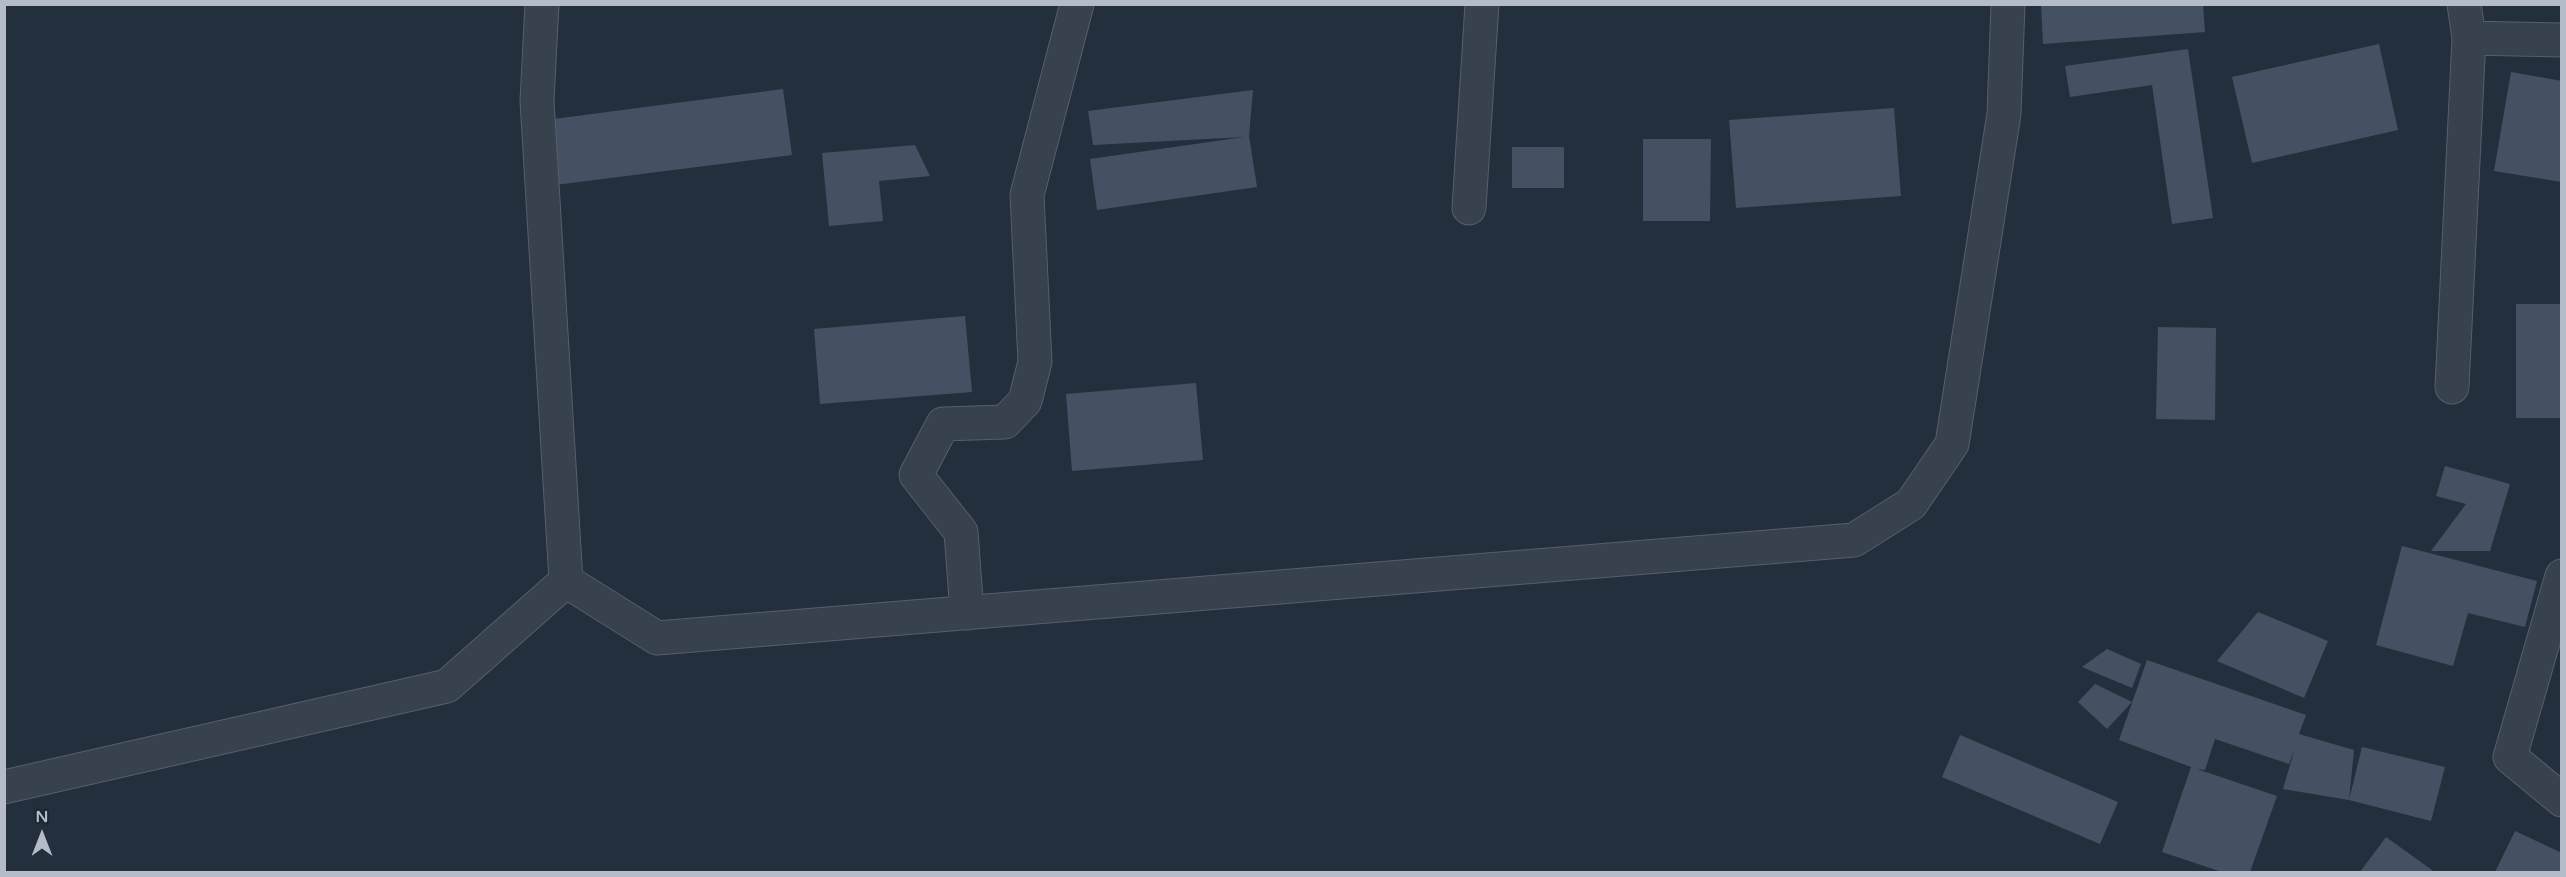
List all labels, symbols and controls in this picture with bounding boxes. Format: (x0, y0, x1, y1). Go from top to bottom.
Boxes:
north arrow (12, 805, 72, 865)
text: N (36, 807, 48, 827)

